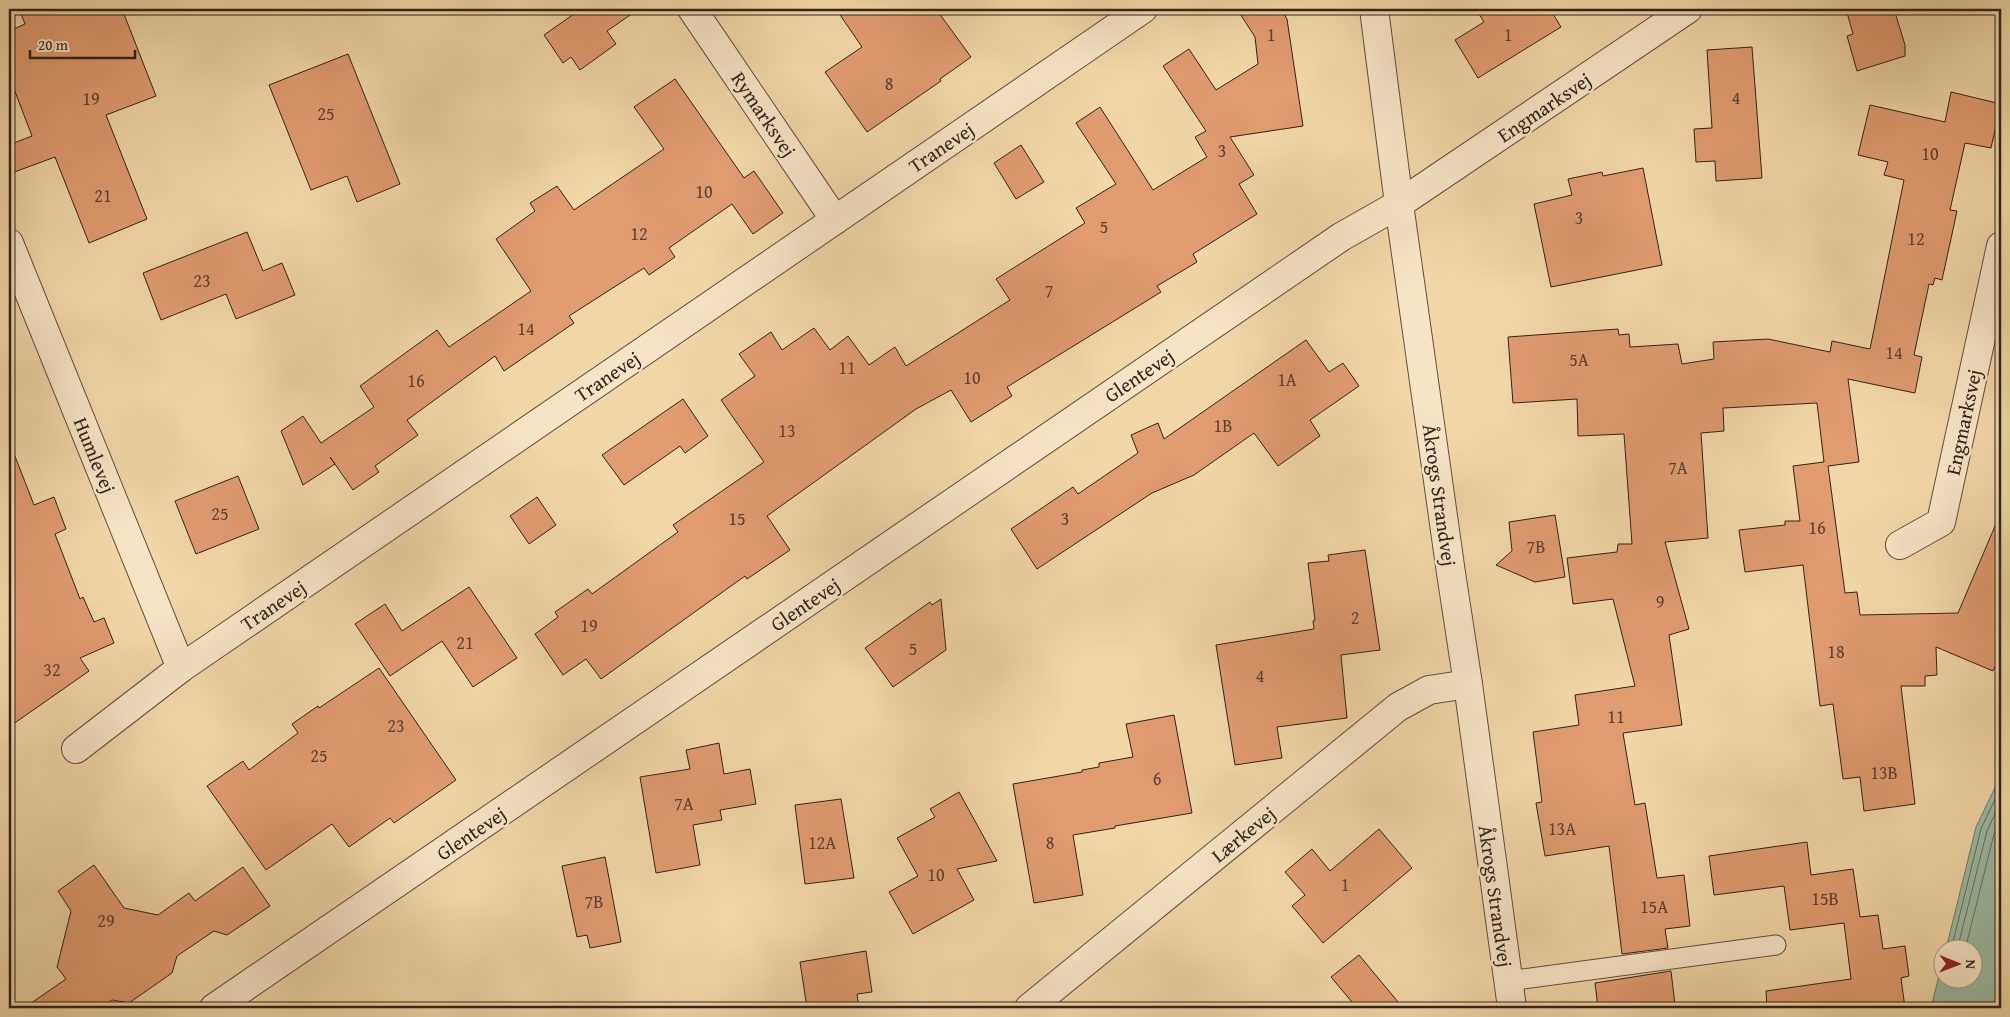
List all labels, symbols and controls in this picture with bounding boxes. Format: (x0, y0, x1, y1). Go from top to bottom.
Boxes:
house number: 1 (1267, 21, 1275, 48)
house number: 1 (1504, 21, 1512, 48)
scale bar (30, 28, 135, 60)
text: 20 m (38, 34, 69, 55)
street label: Rymarksvej (725, 65, 803, 163)
street label: Engmarksvej (1491, 65, 1597, 149)
house number: 8 (885, 70, 893, 97)
house number: 4 (1732, 84, 1740, 111)
house number: 19 (82, 85, 100, 112)
house number: 25 (317, 100, 335, 127)
street label: Tranevej (902, 114, 980, 180)
house number: 3 (1218, 137, 1226, 164)
house number: 10 (1921, 140, 1939, 167)
house number: 10 (695, 178, 713, 205)
house number: 21 (94, 182, 112, 209)
house number: 3 (1575, 204, 1583, 231)
house number: 5 (1100, 213, 1108, 240)
house number: 12 (630, 220, 648, 247)
house number: 12 (1907, 225, 1925, 252)
house number: 23 (193, 267, 211, 294)
house number: 7 (1045, 277, 1053, 304)
house number: 14 (517, 315, 535, 342)
house number: 14 (1885, 339, 1903, 366)
street label: Glentevej (1098, 341, 1180, 409)
street label: Tranevej (568, 343, 646, 409)
house number: 5A (1569, 346, 1589, 373)
house number: 11 (838, 354, 856, 381)
house number: 10 (963, 364, 981, 391)
house number: 1A (1277, 366, 1297, 393)
street label: Engmarksvej (1938, 366, 1988, 478)
house number: 16 (407, 367, 425, 394)
house number: 1B (1214, 412, 1232, 439)
street label: Humlevej (67, 413, 123, 497)
house number: 13 (778, 417, 796, 444)
street label: Åkrogs Strandvej (1416, 422, 1464, 568)
house number: 7A (1668, 454, 1688, 481)
house number: 25 (211, 500, 229, 527)
house number: 15 (728, 505, 746, 532)
house number: 3 (1061, 505, 1069, 532)
house number: 16 (1808, 514, 1826, 541)
house number: 7B (1527, 533, 1545, 560)
street label: Glentevej (764, 570, 846, 638)
street label: Tranevej (234, 572, 312, 638)
house number: 9 (1656, 588, 1664, 615)
house number: 2 (1351, 604, 1359, 631)
house number: 19 (580, 612, 598, 639)
house number: 21 (456, 629, 474, 656)
house number: 5 (909, 635, 917, 662)
house number: 18 (1827, 638, 1845, 665)
house number: 32 (43, 656, 61, 683)
house number: 4 (1256, 662, 1264, 689)
house number: 11 (1607, 703, 1625, 730)
house number: 23 (387, 712, 405, 739)
house number: 25 (310, 742, 328, 769)
house number: 13B (1870, 759, 1898, 786)
house number: 6 (1153, 765, 1161, 792)
house number: 7A (674, 790, 694, 817)
street label: Glentevej (430, 799, 512, 867)
street label: Lærkevej (1205, 799, 1281, 869)
house number: 13A (1548, 815, 1576, 842)
street label: Åkrogs Strandvej (1472, 823, 1520, 969)
house number: 12A (808, 829, 836, 856)
house number: 8 (1046, 829, 1054, 856)
house number: 10 (927, 861, 945, 888)
house number: 1 (1341, 871, 1349, 898)
house number: 15B (1811, 885, 1839, 912)
house number: 7B (585, 888, 603, 915)
house number: 15A (1640, 893, 1668, 920)
house number: 29 (97, 907, 115, 934)
north arrow (1932, 940, 1982, 990)
text: N (1961, 959, 1981, 970)

